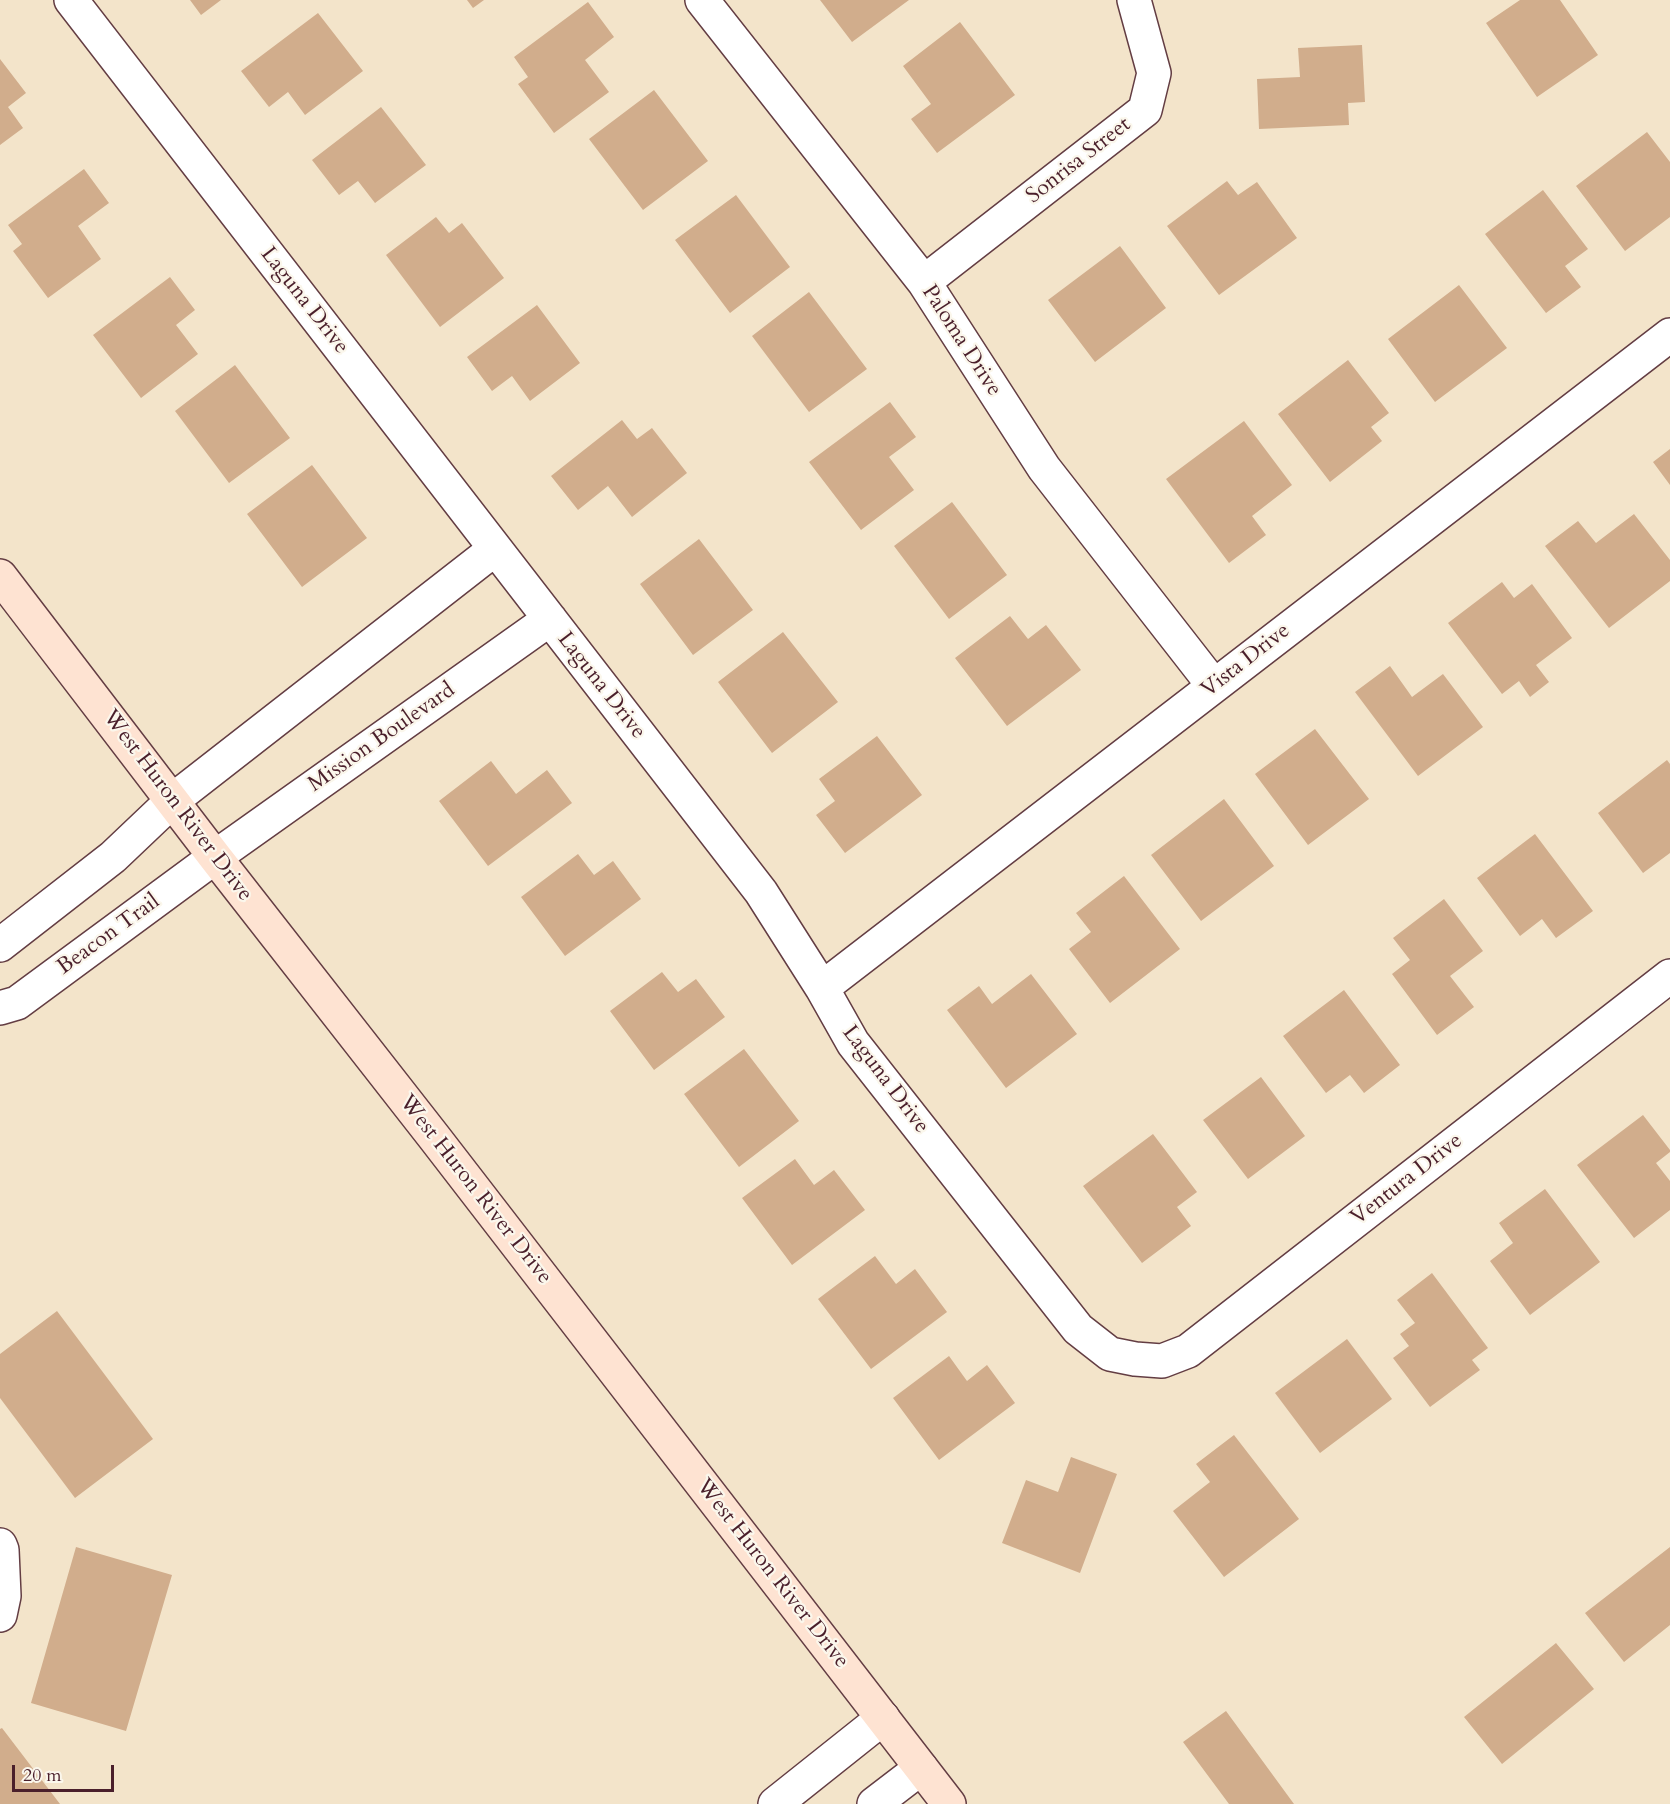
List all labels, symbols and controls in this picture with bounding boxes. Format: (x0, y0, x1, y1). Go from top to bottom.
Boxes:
street label: Sonrisa Street (1021, 112, 1137, 210)
street label: Laguna Drive (254, 242, 354, 360)
street label: Paloma Drive (915, 280, 1007, 402)
street label: Vista Drive (1196, 618, 1296, 704)
street label: Laguna Drive (551, 627, 651, 745)
street label: Mission Boulevard (304, 678, 460, 798)
street label: West Huron River Drive (96, 705, 258, 907)
street label: Beacon Trail (53, 889, 165, 981)
street label: Laguna Drive (836, 1021, 934, 1139)
street label: West Huron River Drive (393, 1090, 557, 1290)
street label: Ventura Drive (1346, 1128, 1468, 1232)
street label: West Huron River Drive (690, 1474, 854, 1674)
scale bar (15, 1753, 117, 1791)
text: 20 m (23, 1763, 62, 1788)

